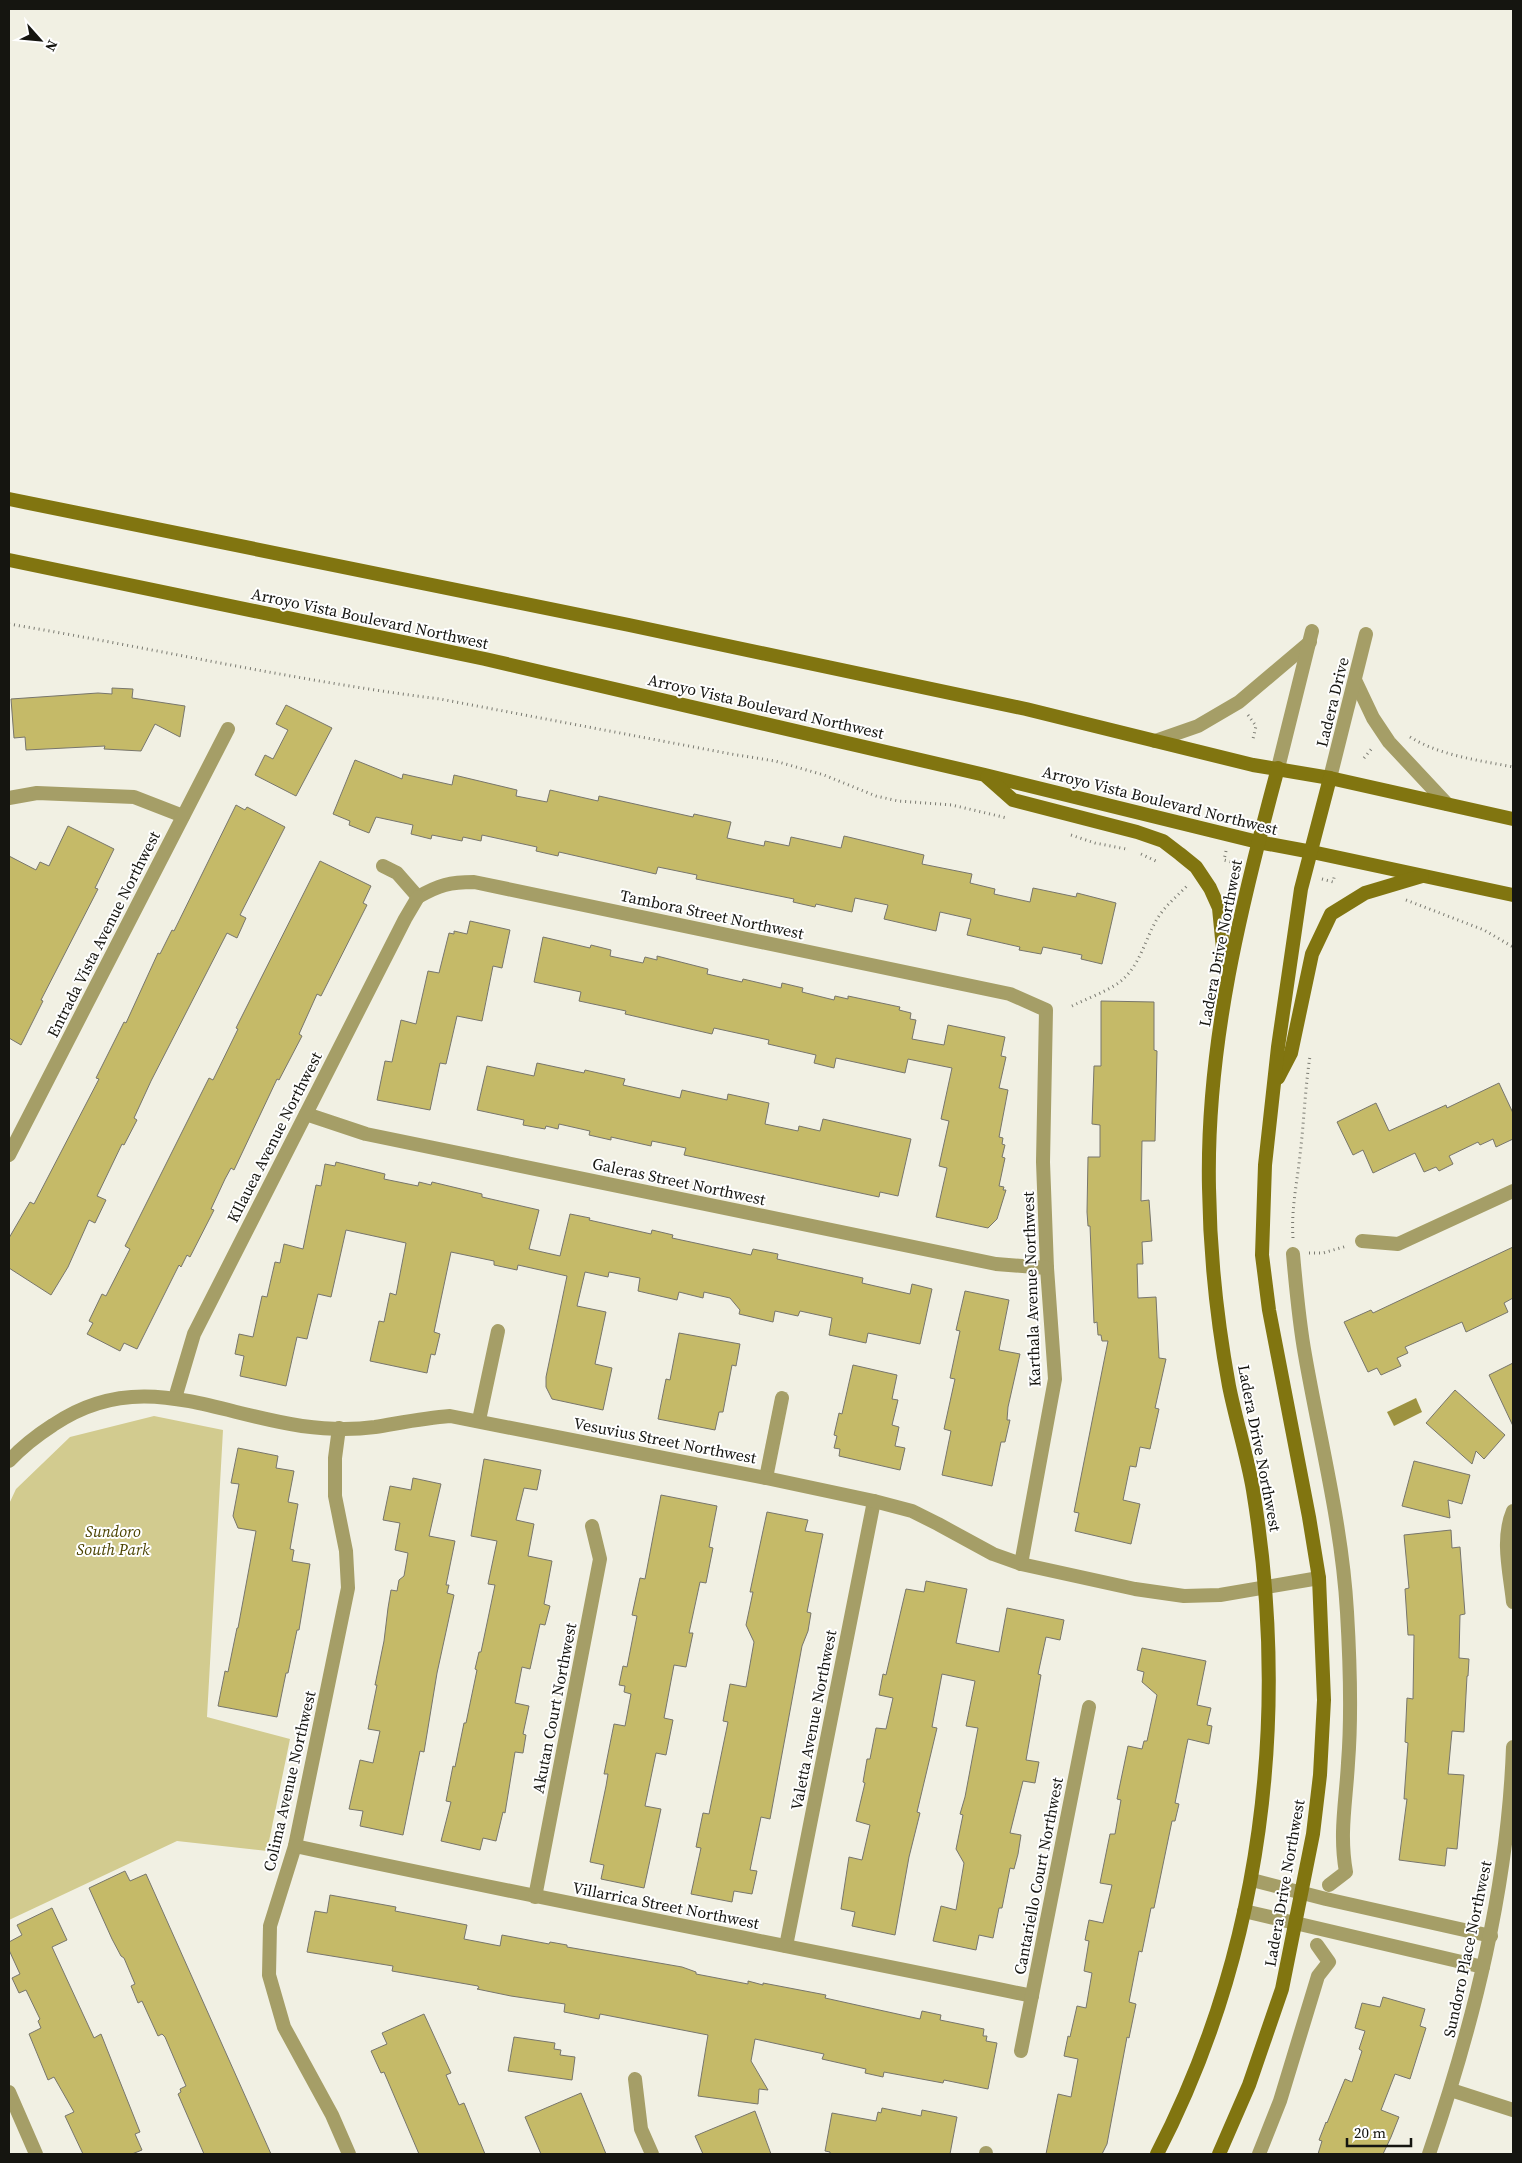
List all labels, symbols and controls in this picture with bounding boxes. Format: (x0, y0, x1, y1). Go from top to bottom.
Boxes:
north arrow (15, 15, 65, 65)
text: N (40, 37, 63, 55)
street label: Arroyo Vista Boulevard Northwest (250, 582, 491, 654)
street label: Ladera Drive (1310, 655, 1354, 749)
street label: Arroyo Vista Boulevard Northwest (646, 668, 887, 744)
street label: Arroyo Vista Boulevard Northwest (1040, 760, 1281, 840)
street label: Entrada Vista Avenue Northwest (41, 826, 165, 1041)
street label: Ladera Drive Northwest (1193, 857, 1247, 1028)
street label: Tambora Street Northwest (618, 884, 807, 944)
street label: KIlauea Avenue Northwest (221, 1047, 327, 1226)
street label: Galeras Street Northwest (590, 1152, 768, 1210)
street label: Karthala Avenue Northwest (1017, 1190, 1045, 1387)
street label: Ladera Drive Northwest (1233, 1363, 1287, 1534)
street label: Vesuvius Street Northwest (572, 1411, 759, 1469)
park label: Sundoro South Park (76, 1520, 150, 1560)
street label: Akutan Court Northwest (527, 1620, 581, 1795)
street label: Valetta Avenue Northwest (785, 1627, 841, 1812)
street label: Colima Avenue Northwest (257, 1688, 321, 1873)
street label: Cantariello Court Northwest (1008, 1775, 1068, 1977)
street label: Ladera Drive Northwest (1258, 1797, 1310, 1968)
street label: Sundoro Place Northwest (1438, 1858, 1497, 2039)
street label: Villarrica Street Northwest (571, 1876, 762, 1934)
scale bar (1347, 2116, 1411, 2148)
text: 20 m (1354, 2122, 1386, 2143)

